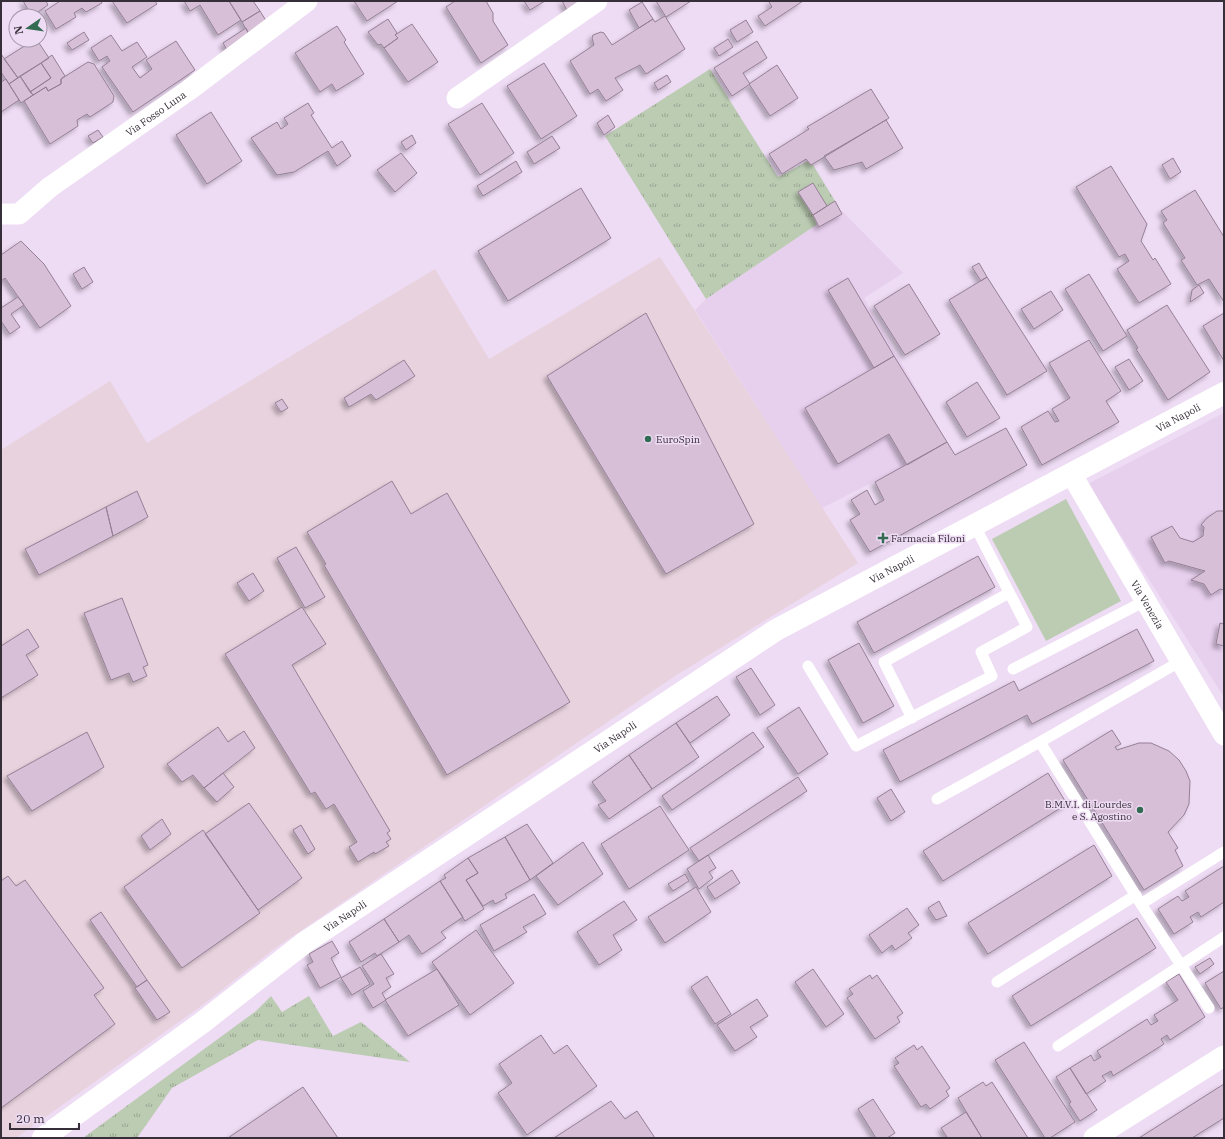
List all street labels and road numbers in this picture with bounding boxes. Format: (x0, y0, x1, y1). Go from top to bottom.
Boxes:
street label: Via Fosso Luna (123, 88, 189, 139)
street label: Via Napoli (1154, 401, 1203, 435)
street label: Via Napoli (867, 552, 916, 586)
street label: Via Venezia (1128, 578, 1167, 632)
street label: Via Napoli (591, 718, 639, 756)
street label: Via Napoli (321, 897, 369, 935)

